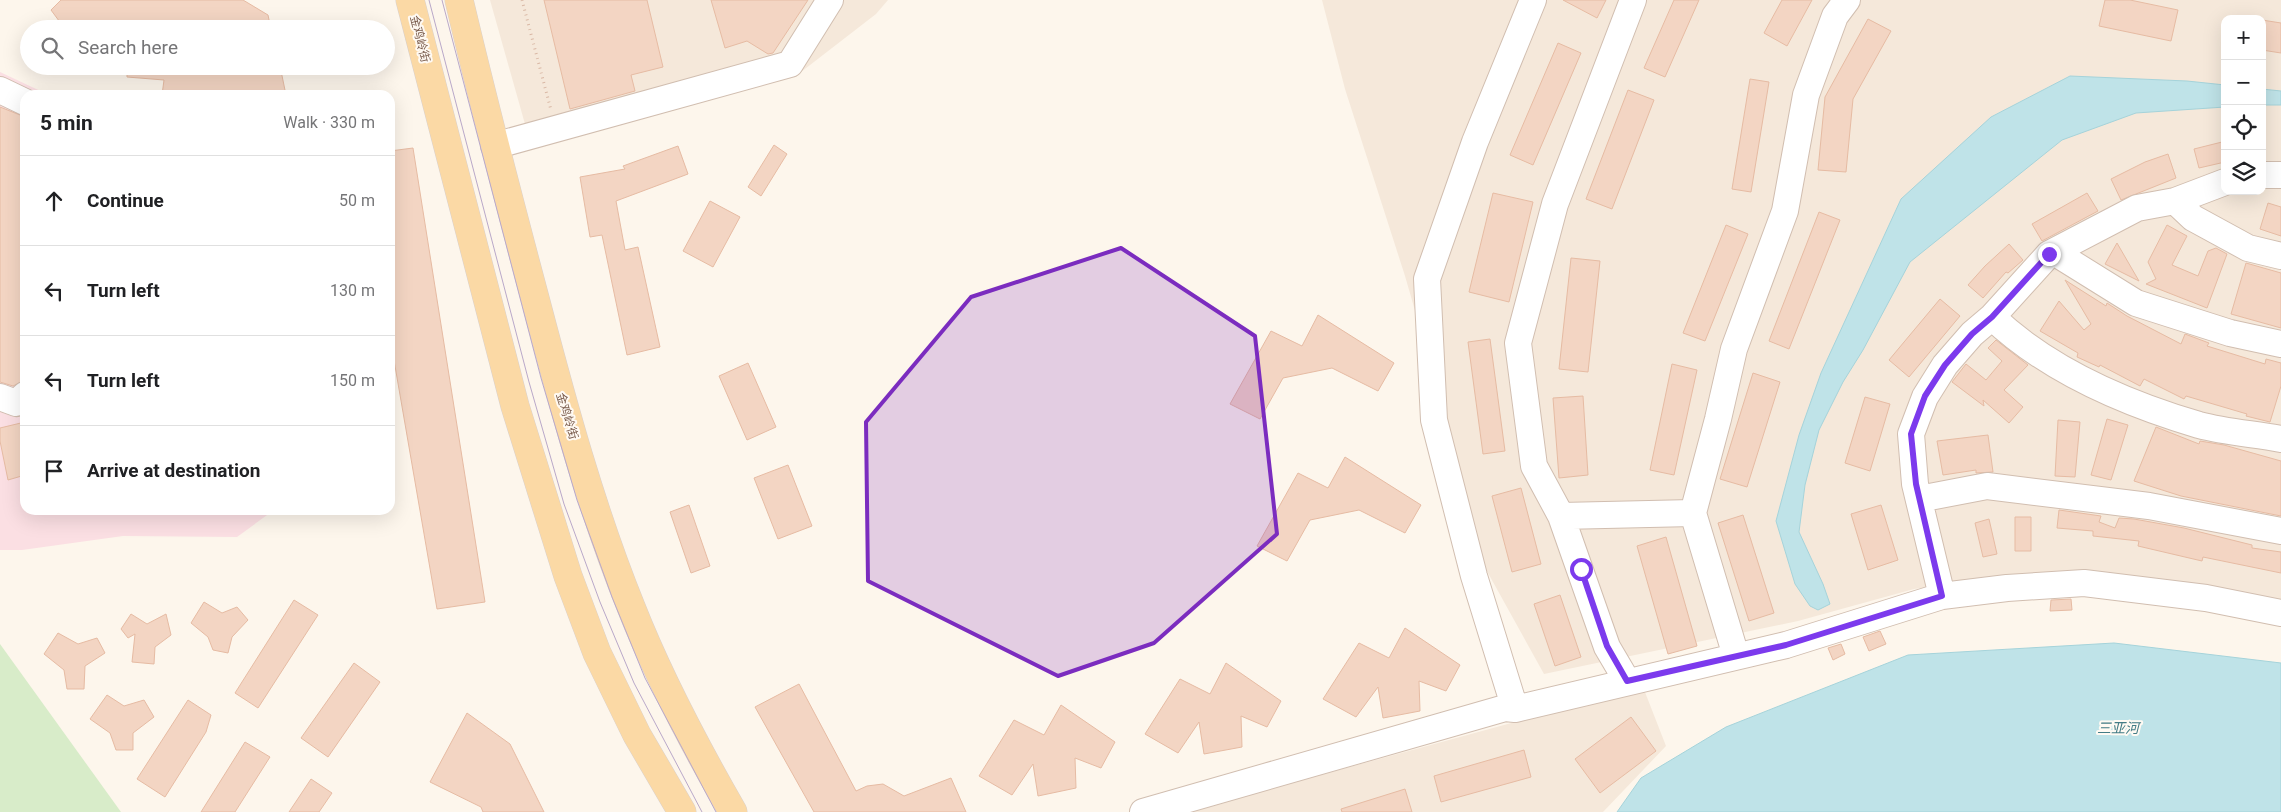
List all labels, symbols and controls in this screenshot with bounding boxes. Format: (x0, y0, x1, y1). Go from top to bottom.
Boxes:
street label: 金鸡岭街 (407, 14, 433, 64)
map controls (2221, 15, 2266, 195)
button: + (2221, 15, 2266, 60)
search box (20, 20, 395, 75)
icon: search (38, 34, 66, 62)
text: Search here (78, 36, 178, 59)
button: − (2221, 60, 2266, 105)
button: locate (2221, 105, 2266, 150)
text: 5 min (40, 111, 93, 135)
text: Walk · 330 m (283, 113, 375, 132)
button: layers (2221, 150, 2266, 195)
icon: ahead (40, 187, 68, 215)
text: Continue (87, 189, 164, 212)
text: 50 m (339, 191, 375, 210)
route end (2038, 243, 2061, 266)
icon: left (40, 277, 68, 305)
text: Turn left (87, 279, 160, 302)
text: 130 m (330, 281, 375, 300)
icon: left (40, 367, 68, 395)
text: Turn left (87, 369, 160, 392)
text: 150 m (330, 371, 375, 390)
street label: 金鸡岭街 (553, 391, 581, 441)
icon: arrive (40, 457, 68, 485)
text: Arrive at destination (87, 459, 260, 482)
route start (1570, 558, 1593, 581)
water label: 三亚河 (2097, 720, 2142, 736)

